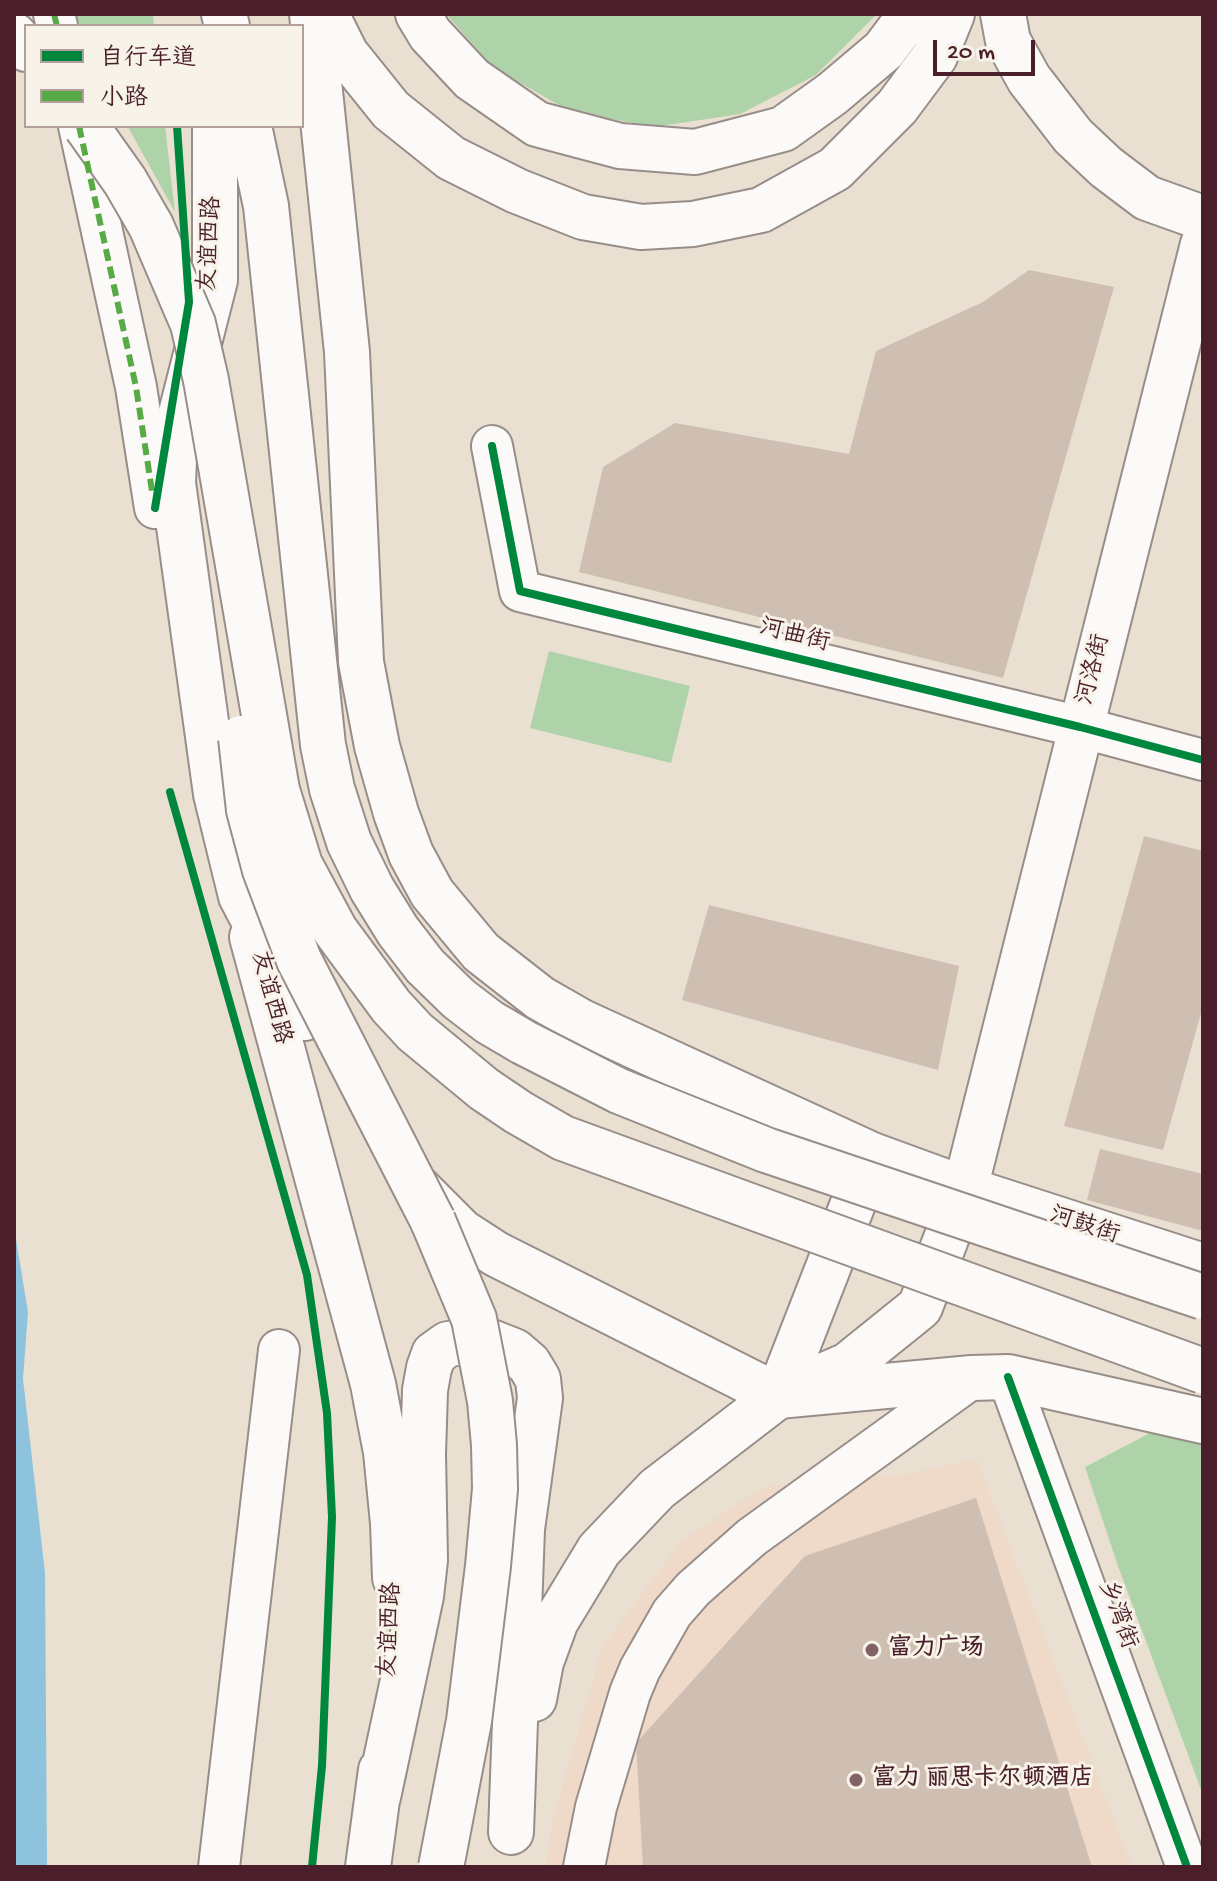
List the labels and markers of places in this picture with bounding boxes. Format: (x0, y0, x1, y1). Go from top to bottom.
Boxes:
place label: 富力广场 (888, 1636, 984, 1664)
marker: 富力广场 (863, 1641, 881, 1659)
place label: 富力 丽思卡尔顿酒店 (872, 1766, 1094, 1794)
marker: 富力 丽思卡尔顿酒店 (847, 1771, 865, 1789)

